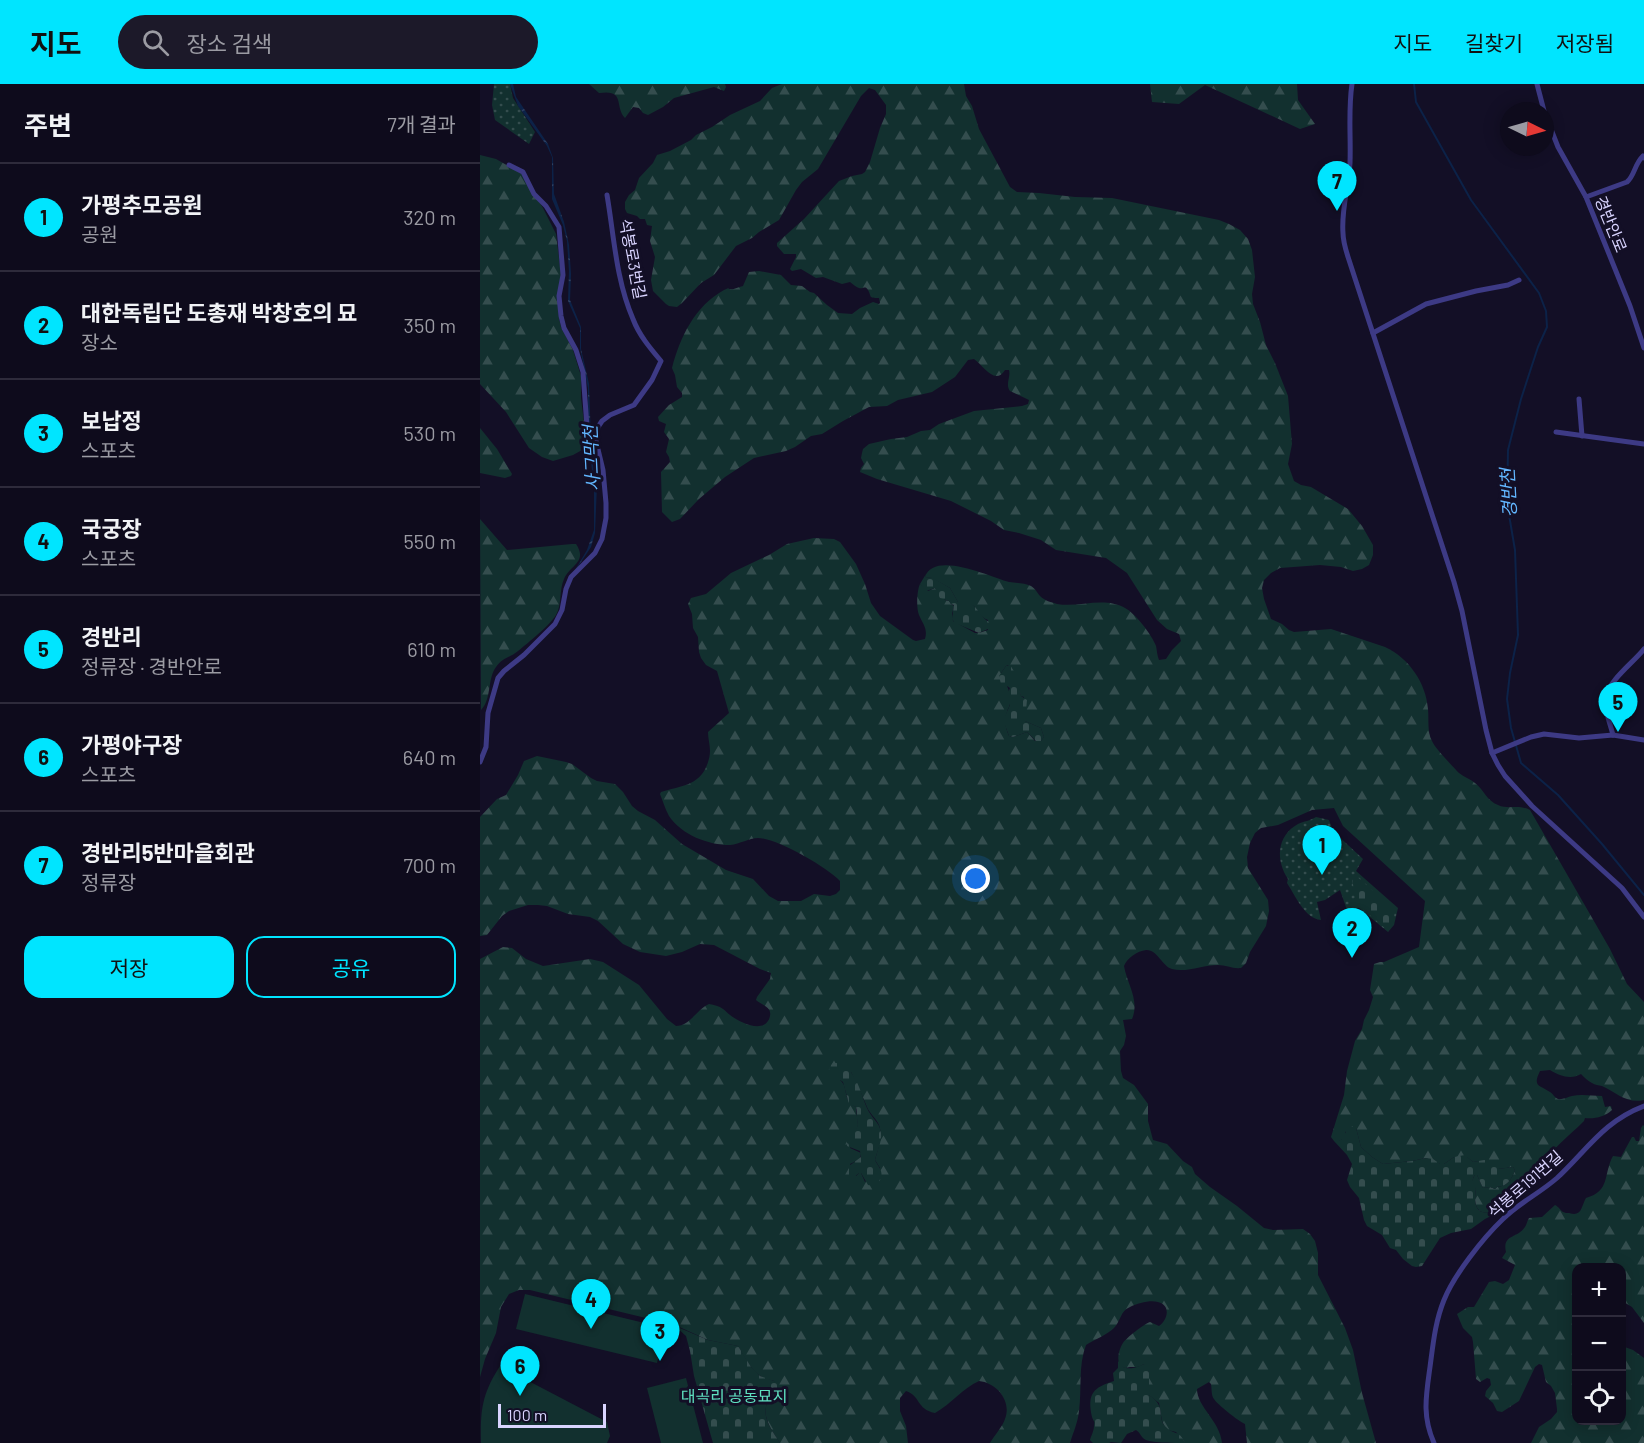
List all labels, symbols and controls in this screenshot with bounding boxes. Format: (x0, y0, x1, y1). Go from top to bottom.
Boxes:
search box (118, 15, 538, 69)
text: 지도 (30, 26, 82, 60)
icon: search (139, 26, 172, 59)
text: 장소 검색 (187, 30, 272, 56)
text: 지도 (1393, 30, 1432, 55)
text: 길찾기 (1465, 30, 1523, 55)
text: 저장됨 (1556, 30, 1614, 55)
north arrow (1500, 102, 1554, 156)
text: 주변 (24, 109, 72, 140)
text: 7개 결과 (387, 112, 456, 136)
pin: 7 (1318, 162, 1356, 211)
text: 가평추모공원 (81, 191, 202, 217)
street label: 경반안로 (1592, 193, 1631, 255)
text: 1 (40, 205, 47, 229)
text: 320 m (403, 205, 456, 229)
street label: 석봉로3번길 (616, 217, 651, 301)
text: 공원 (81, 222, 118, 246)
text: 대한독립단 도총재 박창호의 묘 (81, 299, 357, 325)
text: 2 (38, 313, 49, 337)
text: 350 m (404, 313, 456, 337)
text: 장소 (81, 330, 118, 354)
text: 보납정 (81, 407, 142, 433)
text: 3 (38, 421, 49, 445)
text: 530 m (404, 421, 456, 445)
water label: 사그막천 (578, 422, 604, 492)
text: 스포츠 (81, 438, 136, 462)
water label: 경반천 (1496, 465, 1520, 518)
text: 국궁장 (81, 515, 142, 541)
text: 4 (37, 529, 50, 553)
text: 550 m (404, 529, 456, 553)
text: 스포츠 (81, 546, 136, 570)
text: 경반리 (81, 623, 142, 649)
text: 5 (38, 637, 49, 661)
text: 610 m (407, 637, 456, 661)
text: 정류장 · 경반안로 (81, 654, 222, 678)
pin: 5 (1598, 682, 1638, 732)
text: 가평야구장 (81, 731, 182, 757)
text: 6 (38, 745, 49, 769)
text: 640 m (403, 745, 456, 769)
text: 스포츠 (81, 762, 136, 786)
pin: 1 (1302, 826, 1342, 875)
text: 경반리5반마을회관 (81, 839, 255, 865)
text: 7 (39, 853, 48, 877)
text: 700 m (403, 853, 456, 877)
your location (961, 864, 990, 893)
text: 정류장 (81, 870, 136, 894)
pin: 2 (1332, 908, 1372, 958)
button: 저장 (24, 936, 234, 998)
button: 공유 (246, 936, 456, 998)
street label: 석봉로191번길 (1483, 1146, 1566, 1221)
map controls (1572, 1263, 1626, 1425)
button: + (1572, 1263, 1626, 1317)
pin: 4 (572, 1280, 610, 1329)
pin: 3 (640, 1312, 680, 1361)
button: − (1572, 1317, 1626, 1371)
pin: 6 (500, 1346, 540, 1396)
button: locate (1572, 1371, 1626, 1425)
park label: 대곡리 공동묘지 (681, 1386, 787, 1405)
scale bar (498, 1401, 606, 1428)
text: 100 m (507, 1405, 547, 1424)

